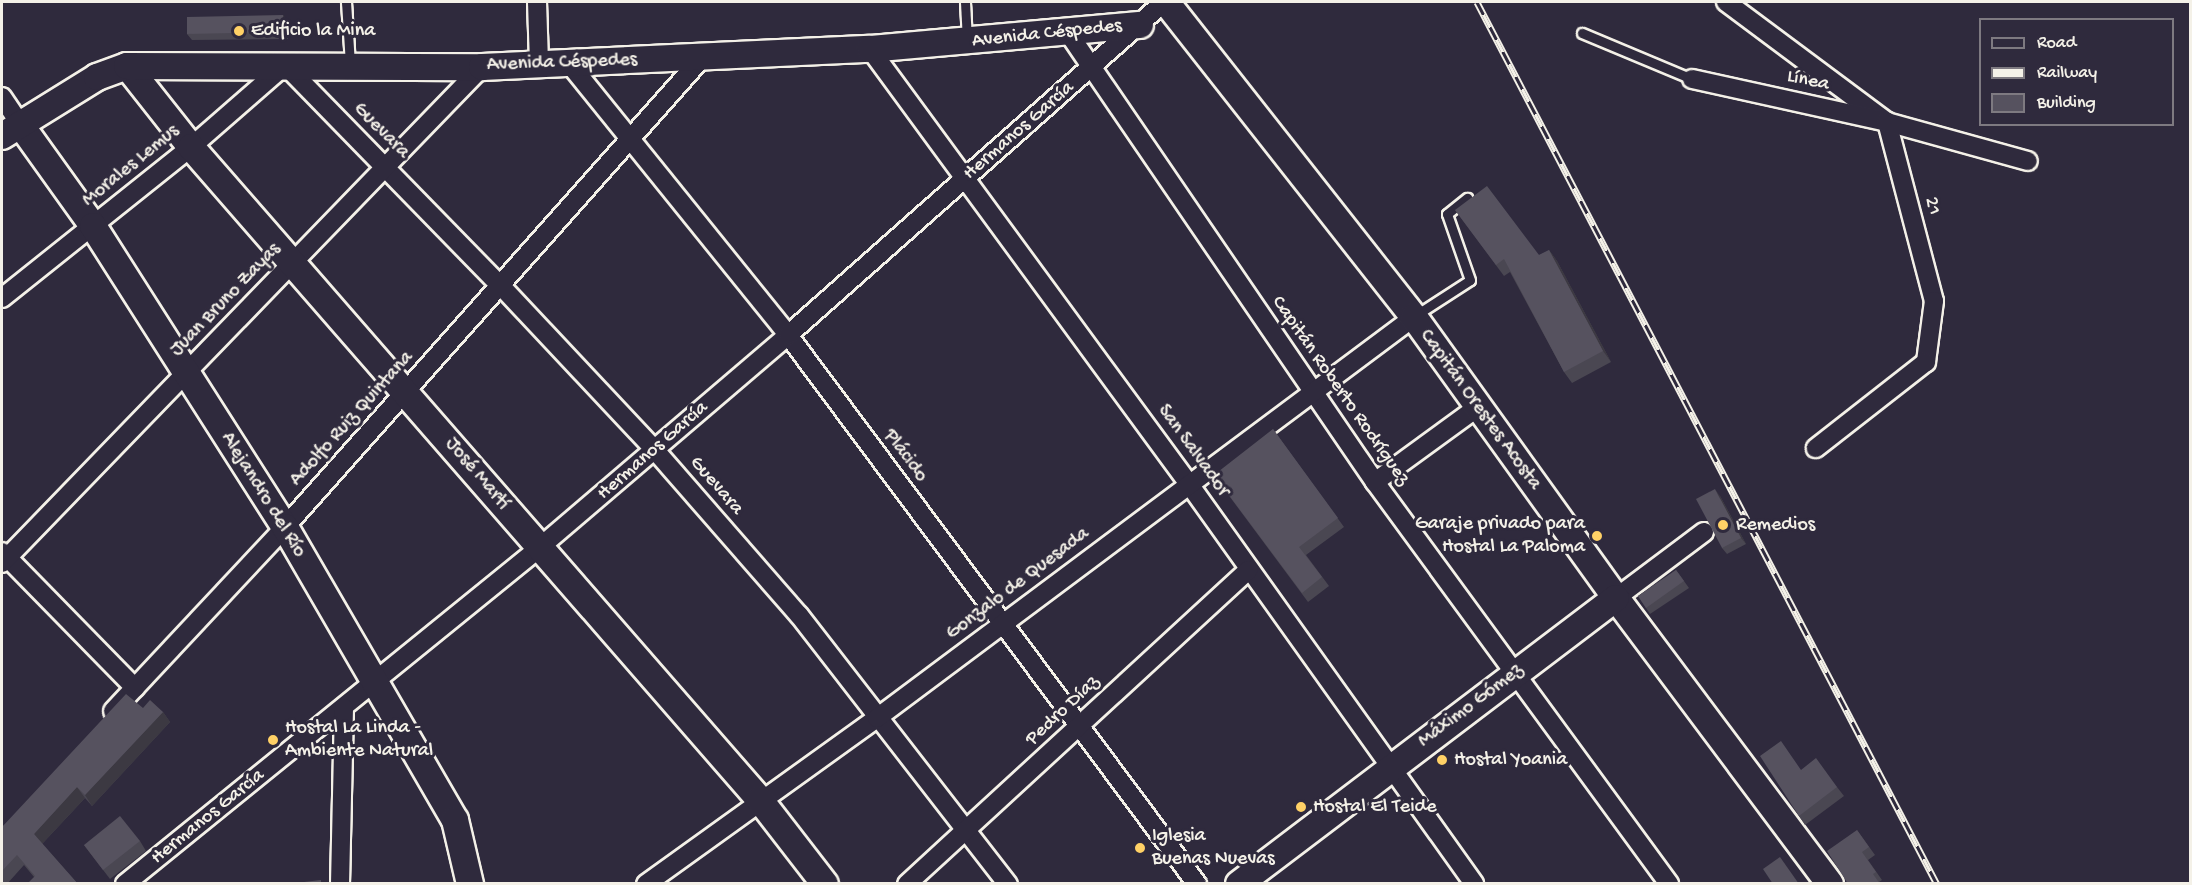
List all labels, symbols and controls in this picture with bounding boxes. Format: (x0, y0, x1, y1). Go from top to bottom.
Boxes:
street label: Avenida Céspedes (971, 14, 1123, 54)
legend (1979, 18, 2174, 126)
place label: Edificio la Mina (251, 19, 375, 43)
marker: Edificio la Mina (232, 24, 246, 38)
text: Road (2037, 33, 2076, 54)
street label: Avenida Céspedes (486, 48, 638, 78)
text: Railway (2037, 63, 2097, 84)
street label: Línea (1785, 65, 1831, 97)
street label: Hermanos García (959, 76, 1079, 186)
text: Building (2037, 93, 2096, 114)
street label: Guevara (348, 98, 414, 164)
street label: Morales Lemus (78, 120, 184, 212)
street label: 21 (1918, 194, 1946, 218)
street label: Juan Bruno Zayas (166, 238, 286, 362)
street label: Capitán Roberto Rodríguez (1265, 292, 1415, 490)
street label: Capitán Orestes Acosta (1414, 325, 1546, 495)
street label: Adolfo Ruiz Quintana (285, 346, 419, 492)
street label: Hermanos García (593, 396, 713, 506)
street label: San Salvador (1151, 400, 1235, 502)
street label: Plácido (877, 425, 933, 487)
street label: Alejandro del Río (215, 428, 311, 562)
street label: José Martí (440, 433, 514, 515)
street label: Guevara (684, 452, 748, 520)
place label: Garaje privado para Hostal La Paloma (1415, 512, 1585, 559)
place label: Remedios (1736, 513, 1815, 537)
marker: Remedios (1714, 516, 1732, 534)
street label: Gonzalo de Quesada (942, 522, 1094, 646)
marker: Garaje privado para Hostal La Paloma (1590, 529, 1604, 543)
street label: Máximo Gómez (1414, 659, 1528, 753)
street label: Pedro Díaz (1021, 671, 1105, 751)
place label: Hostal La Linda - Ambiente Natural (285, 716, 433, 763)
marker: Hostal La Linda - Ambiente Natural (266, 733, 280, 747)
place label: Hostal Yoania (1454, 748, 1567, 772)
marker: Hostal Yoania (1435, 753, 1449, 767)
street label: Hermanos García (146, 764, 270, 870)
place label: Hostal El Teide (1313, 795, 1437, 819)
marker: Hostal El Teide (1294, 800, 1308, 814)
place label: Iglesia Buenas Nuevas (1152, 825, 1275, 872)
marker: Iglesia Buenas Nuevas (1133, 841, 1147, 855)

